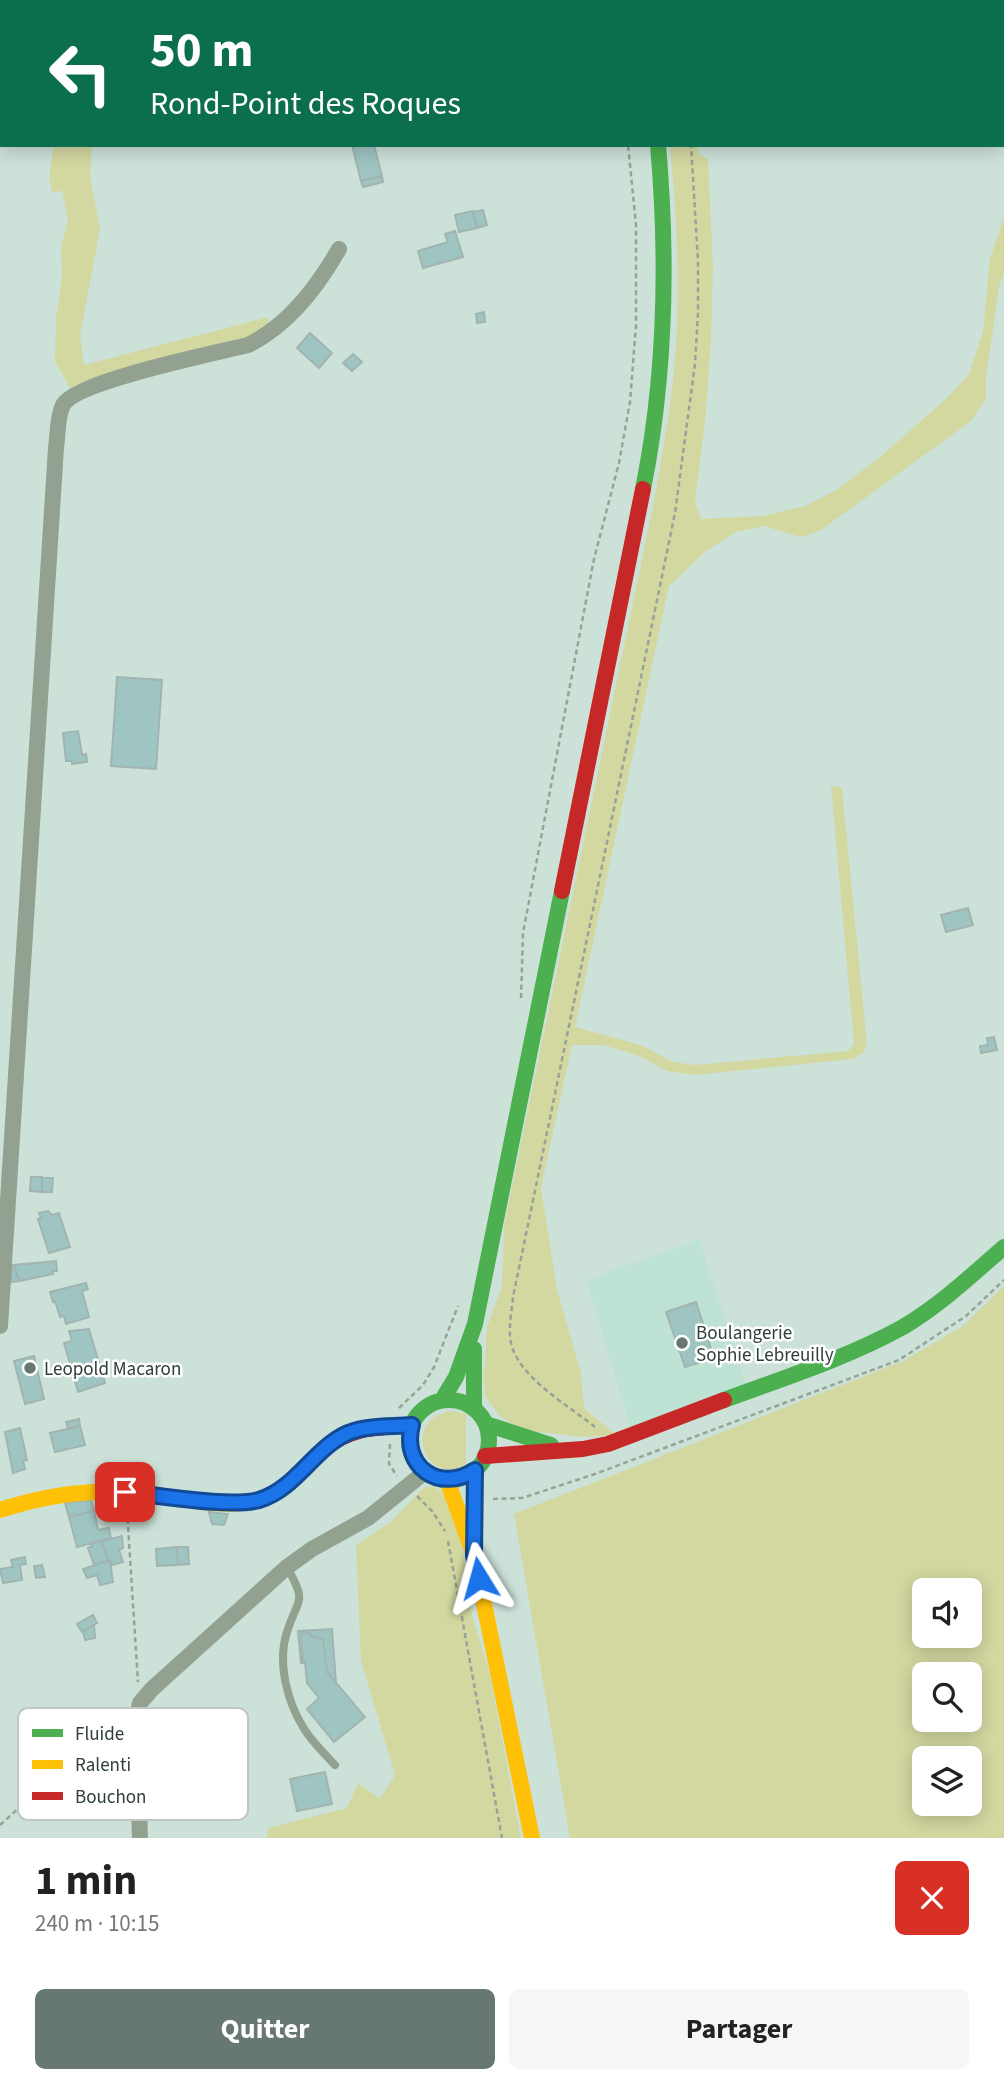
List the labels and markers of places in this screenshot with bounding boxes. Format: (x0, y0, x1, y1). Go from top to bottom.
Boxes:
place label: Boulangerie Sophie Lebreuilly (696, 1320, 834, 1369)
marker: Boulangerie Sophie Lebreuilly (674, 1335, 690, 1351)
place label: Leopold Macaron (44, 1356, 181, 1383)
marker: Leopold Macaron (22, 1360, 38, 1376)
pin (95, 1462, 155, 1522)

